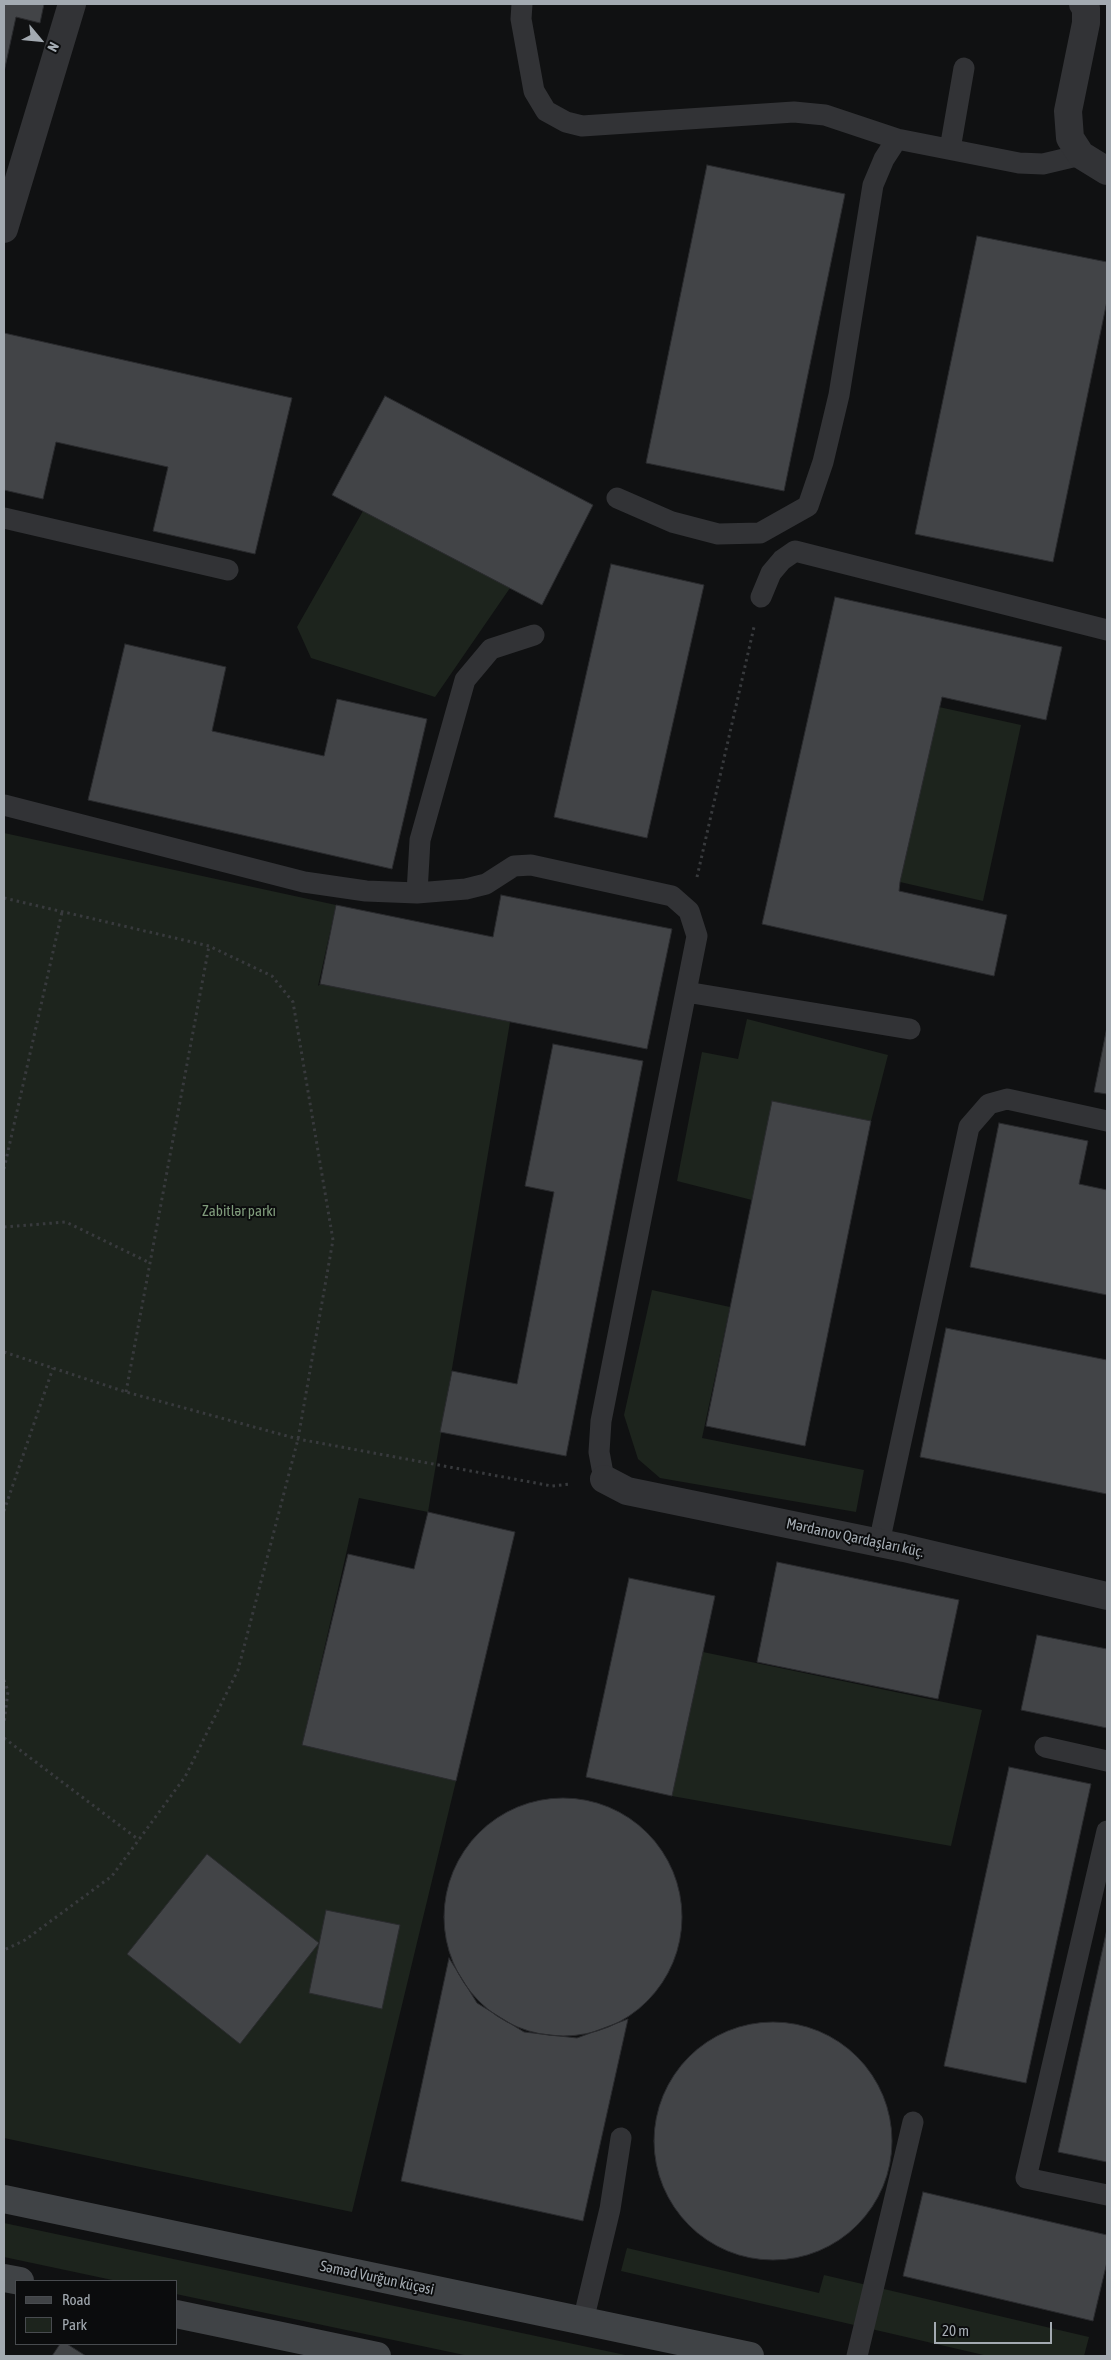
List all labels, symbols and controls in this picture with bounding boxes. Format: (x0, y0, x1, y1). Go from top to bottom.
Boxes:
north arrow (15, 15, 65, 65)
text: N (44, 40, 62, 54)
park label: Zabitlər parkı (202, 1202, 276, 1220)
street label: Mərdanov Qardaşları küç. (785, 1515, 925, 1561)
street label: Səməd Vurğun küçəsi (318, 2257, 436, 2299)
legend (15, 2280, 178, 2345)
text: Road (62, 2291, 91, 2308)
scale bar (936, 2312, 1054, 2344)
text: Park (62, 2316, 87, 2333)
text: 20 m (942, 2322, 969, 2339)

